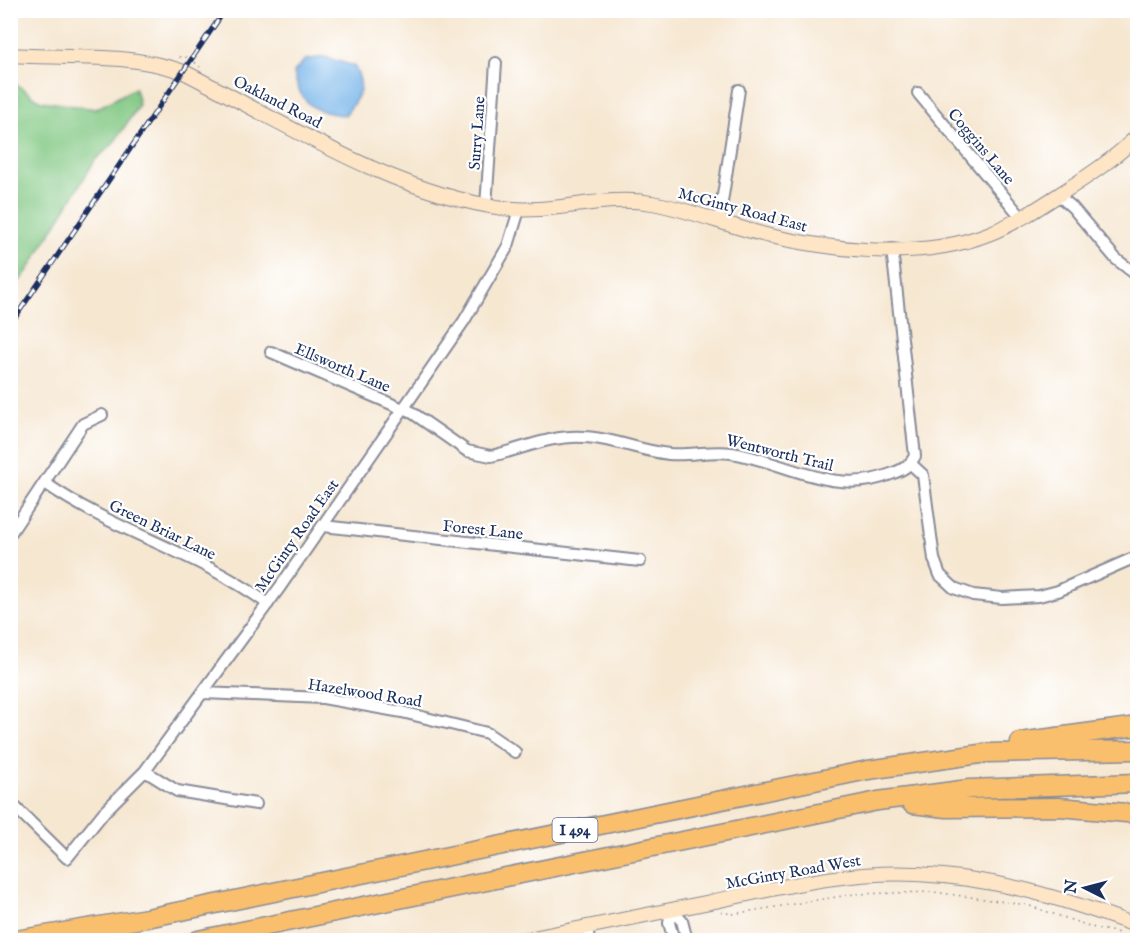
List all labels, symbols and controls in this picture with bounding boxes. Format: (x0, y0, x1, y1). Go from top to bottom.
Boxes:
street label: Oakland Road (229, 72, 325, 134)
street label: Surry Lane (465, 96, 491, 171)
street label: Coggins Lane (943, 105, 1018, 190)
street label: McGinty Road East (676, 184, 810, 238)
street label: Ellsworth Lane (291, 340, 393, 398)
street label: Wentworth Trail (724, 431, 836, 477)
street label: McGinty Road East (251, 476, 344, 596)
street label: Green Briar Lane (105, 496, 219, 565)
street label: Forest Lane (442, 517, 524, 545)
street label: Hazelwood Road (306, 675, 424, 713)
road number: I 494 (552, 818, 598, 842)
street label: McGinty Road West (724, 851, 863, 895)
north arrow (1055, 858, 1115, 918)
text: N (1061, 879, 1083, 896)

